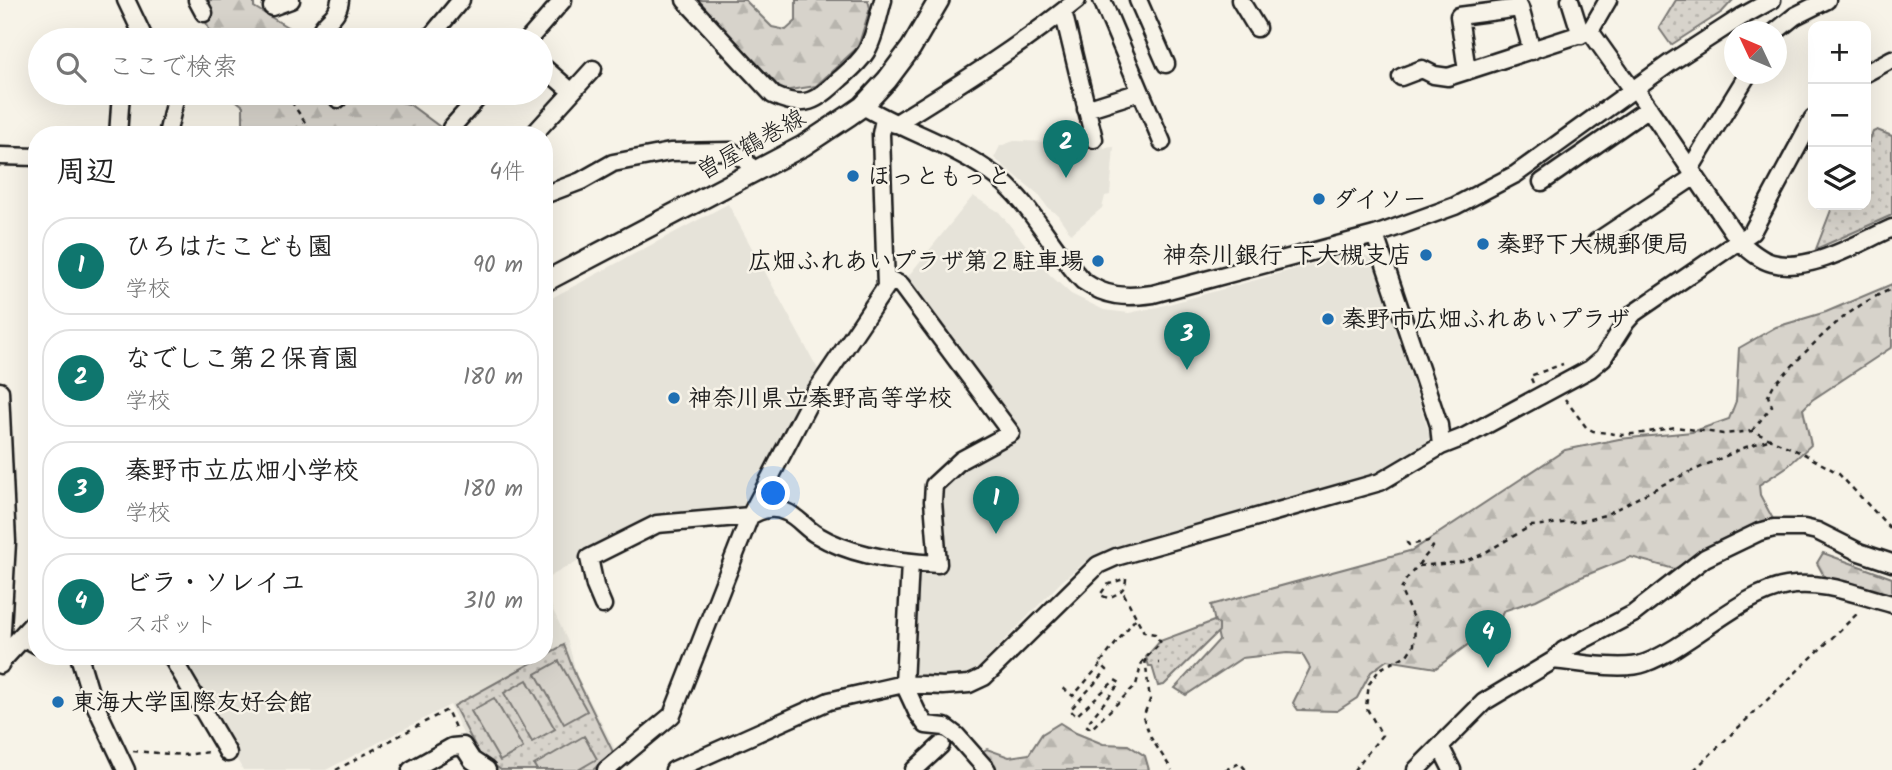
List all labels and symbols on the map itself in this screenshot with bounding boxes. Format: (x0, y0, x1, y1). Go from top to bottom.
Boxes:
north arrow (1724, 21, 1787, 84)
street label: 曽屋鶴巻線 (690, 99, 814, 191)
pin: 2 (1043, 120, 1089, 178)
place label: ほっともっと (867, 158, 1011, 197)
marker: ほっともっと (845, 168, 861, 184)
place label: ダイソー (1333, 181, 1427, 220)
marker: ダイソー (1311, 191, 1327, 207)
place label: 秦野下大槻郵便局 (1497, 226, 1689, 265)
marker: 秦野下大槻郵便局 (1475, 236, 1491, 252)
place label: 神奈川銀行 下大槻支店 (1163, 237, 1412, 276)
place label: 広畑ふれあいプラザ第２駐車場 (748, 243, 1084, 282)
marker: 神奈川銀行 下大槻支店 (1418, 247, 1434, 263)
marker: 広畑ふれあいプラザ第２駐車場 (1090, 253, 1106, 269)
place label: 秦野市広畑ふれあいプラザ (1342, 301, 1630, 340)
marker: 秦野市広畑ふれあいプラザ (1320, 311, 1336, 327)
pin: 3 (1164, 312, 1210, 370)
place label: 神奈川県立秦野高等学校 (688, 380, 952, 419)
marker: 神奈川県立秦野高等学校 (666, 390, 682, 406)
your location (756, 476, 790, 510)
pin: 1 (973, 476, 1019, 534)
pin: 4 (1465, 610, 1511, 668)
place label: 東海大学国際友好会館 (72, 684, 312, 723)
marker: 東海大学国際友好会館 (50, 694, 66, 710)

